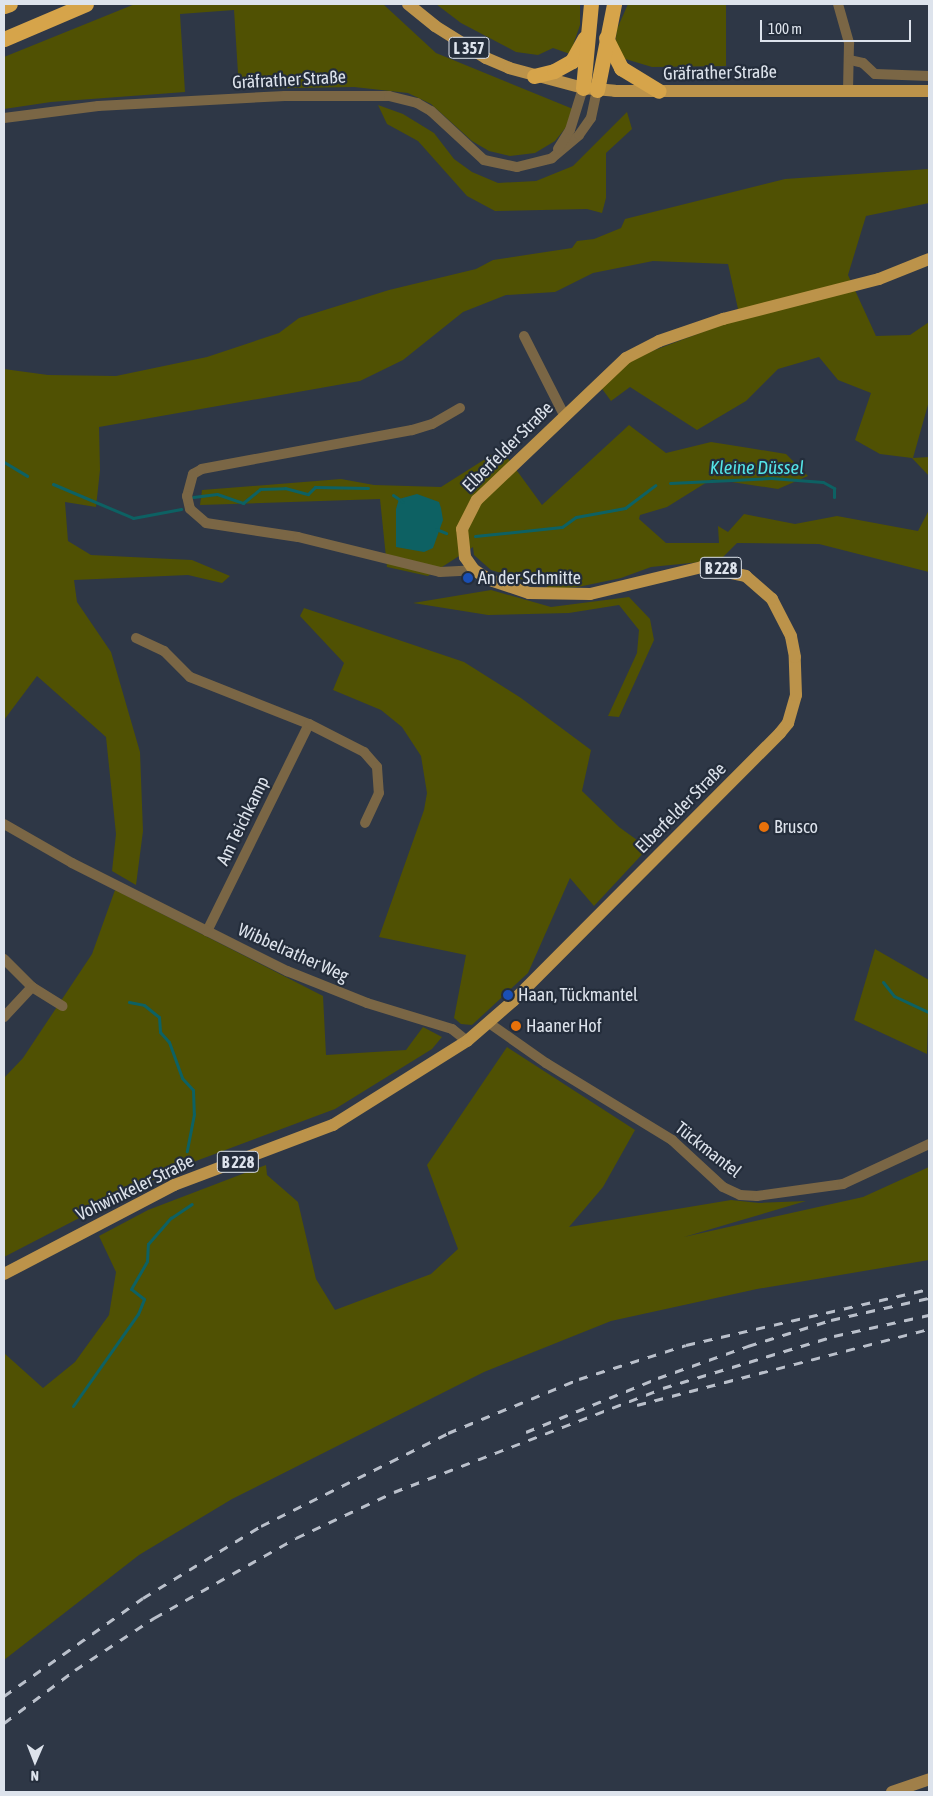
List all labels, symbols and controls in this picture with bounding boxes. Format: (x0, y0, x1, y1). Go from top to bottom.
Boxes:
scale bar (763, 10, 914, 42)
text: 100 m (768, 20, 802, 37)
road number: L 357 (448, 34, 490, 62)
street label: Gräfrather Straße (663, 61, 777, 85)
street label: Gräfrather Straße (232, 66, 346, 94)
street label: Elberfelder Straße (458, 397, 558, 497)
water label: Kleine Düssel (710, 457, 804, 479)
road number: B 228 (700, 554, 742, 582)
place label: An der Schmitte (478, 567, 581, 589)
marker: An der Schmitte (462, 572, 474, 584)
street label: Elberfelder Straße (631, 758, 731, 858)
street label: Am Teichkamp (212, 773, 274, 869)
place label: Brusco (774, 816, 818, 838)
marker: Brusco (758, 821, 770, 833)
street label: Wibbelrather Weg (234, 919, 352, 987)
place label: Haan, Tückmantel (518, 984, 638, 1006)
marker: Haan, Tückmantel (502, 989, 514, 1001)
place label: Haaner Hof (526, 1015, 602, 1037)
marker: Haaner Hof (510, 1020, 522, 1032)
street label: Tückmantel (671, 1117, 745, 1183)
road number: B 228 (217, 1148, 259, 1176)
street label: Vohwinkeler Straße (73, 1150, 197, 1226)
north arrow (10, 1736, 60, 1786)
text: N (30, 1768, 39, 1784)

